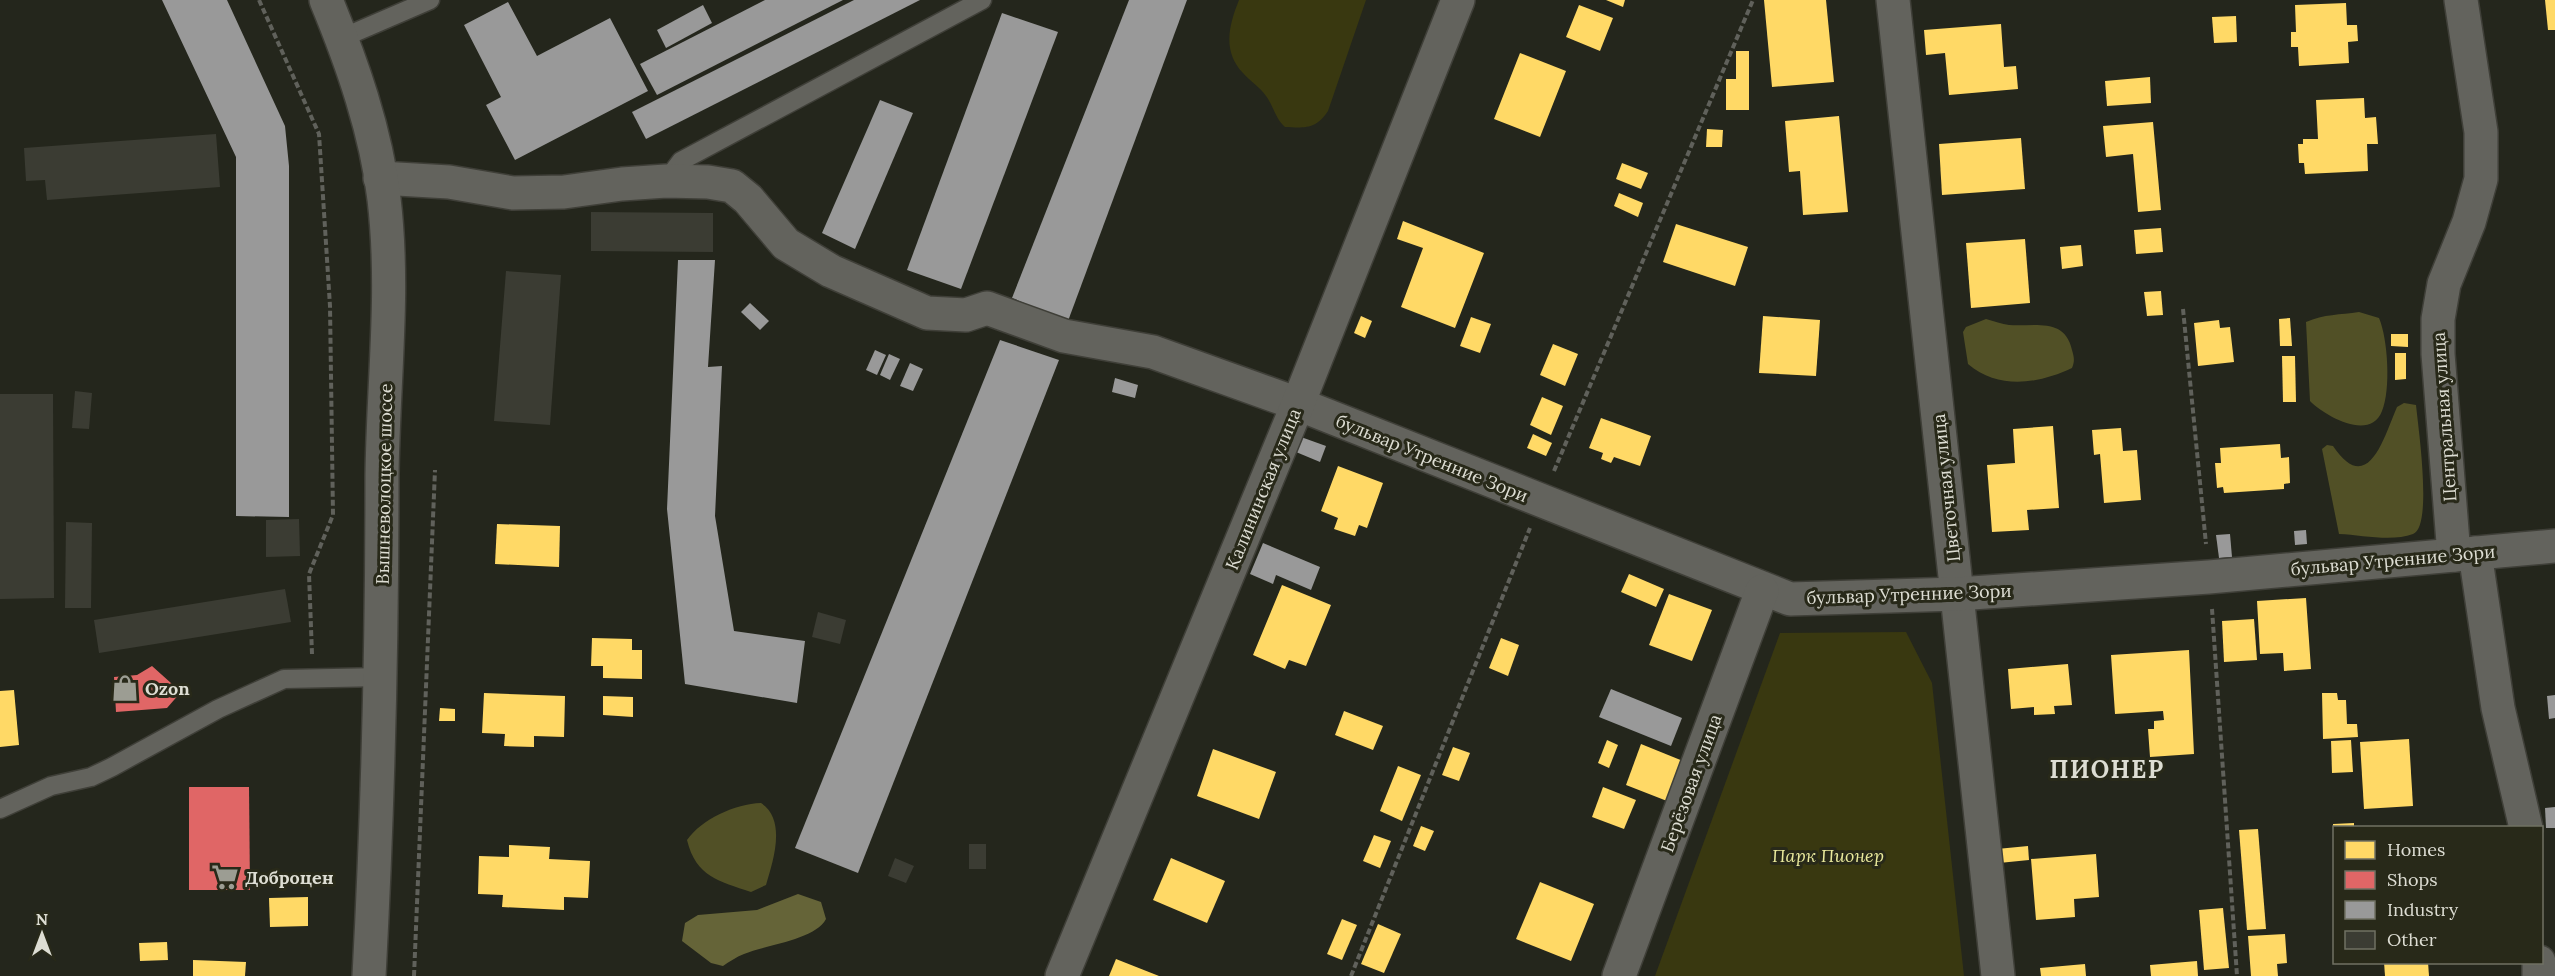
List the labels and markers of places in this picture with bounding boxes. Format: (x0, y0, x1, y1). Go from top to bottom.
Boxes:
shop icon: Ozon (110, 673, 140, 703)
place label: Ozon (145, 677, 190, 700)
supermarket icon: Доброцен (210, 862, 240, 892)
place label: Доброцен (245, 866, 334, 889)

